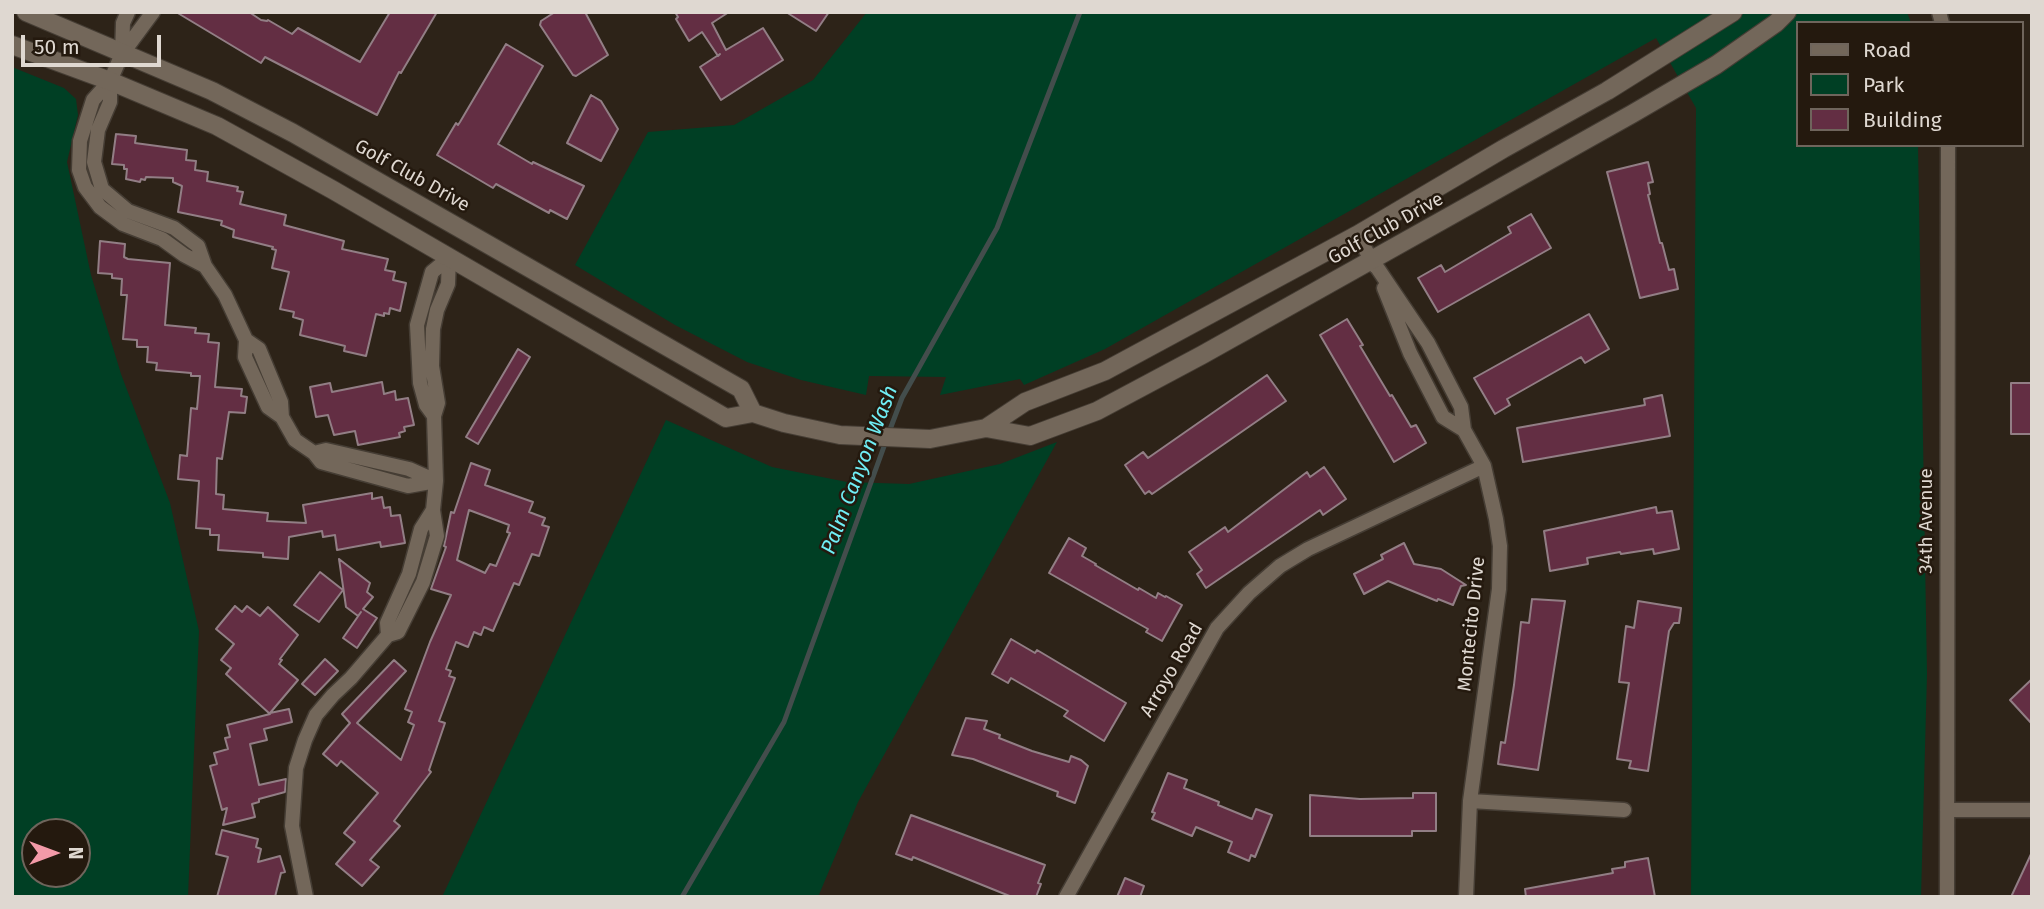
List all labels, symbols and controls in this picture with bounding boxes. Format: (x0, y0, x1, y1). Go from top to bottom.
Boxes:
scale bar (24, 21, 164, 65)
legend (1796, 21, 2023, 147)
text: 50 m (34, 34, 80, 60)
text: Road (1863, 37, 1911, 63)
text: Park (1863, 72, 1904, 98)
text: Building (1863, 107, 1942, 133)
street label: Golf Club Drive (350, 135, 474, 217)
street label: Golf Club Drive (1324, 188, 1448, 270)
water label: Palm Canyon Wash (816, 382, 904, 558)
street label: 34th Avenue (1916, 468, 1938, 574)
street label: Montecito Drive (1454, 555, 1490, 693)
street label: Arroyo Road (1136, 619, 1208, 721)
north arrow (21, 818, 91, 888)
text: N (64, 847, 87, 859)

